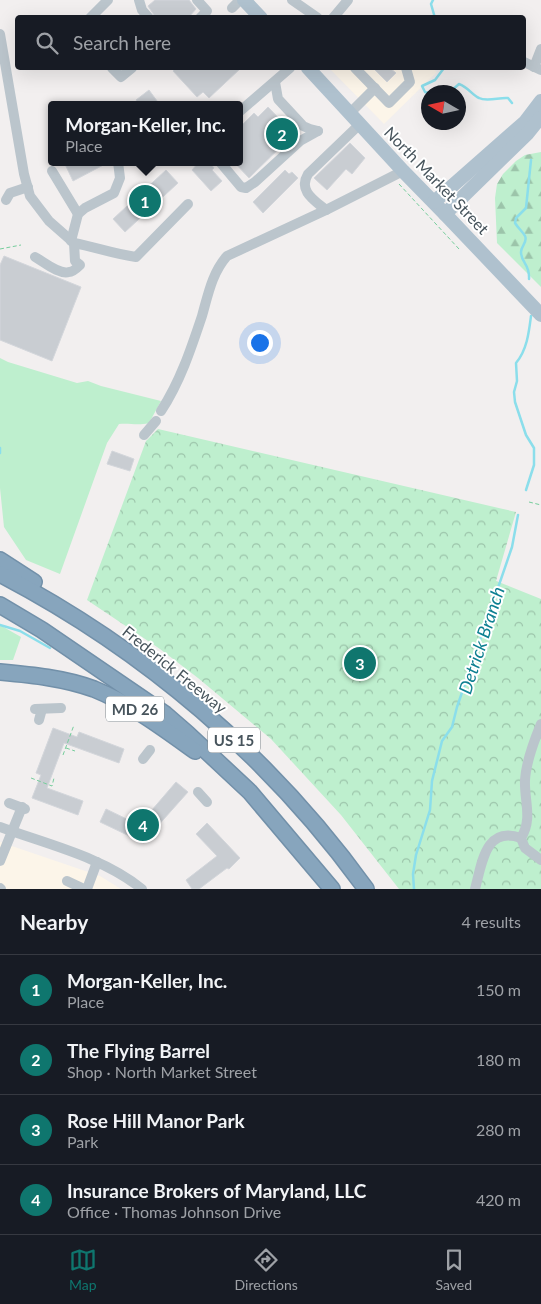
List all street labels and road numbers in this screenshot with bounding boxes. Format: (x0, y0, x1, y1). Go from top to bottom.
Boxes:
street label: North Market Street (381, 122, 493, 238)
street label: Frederick Freeway (119, 621, 231, 717)
road number: MD 26 (106, 696, 164, 722)
road number: US 15 (208, 728, 260, 752)

